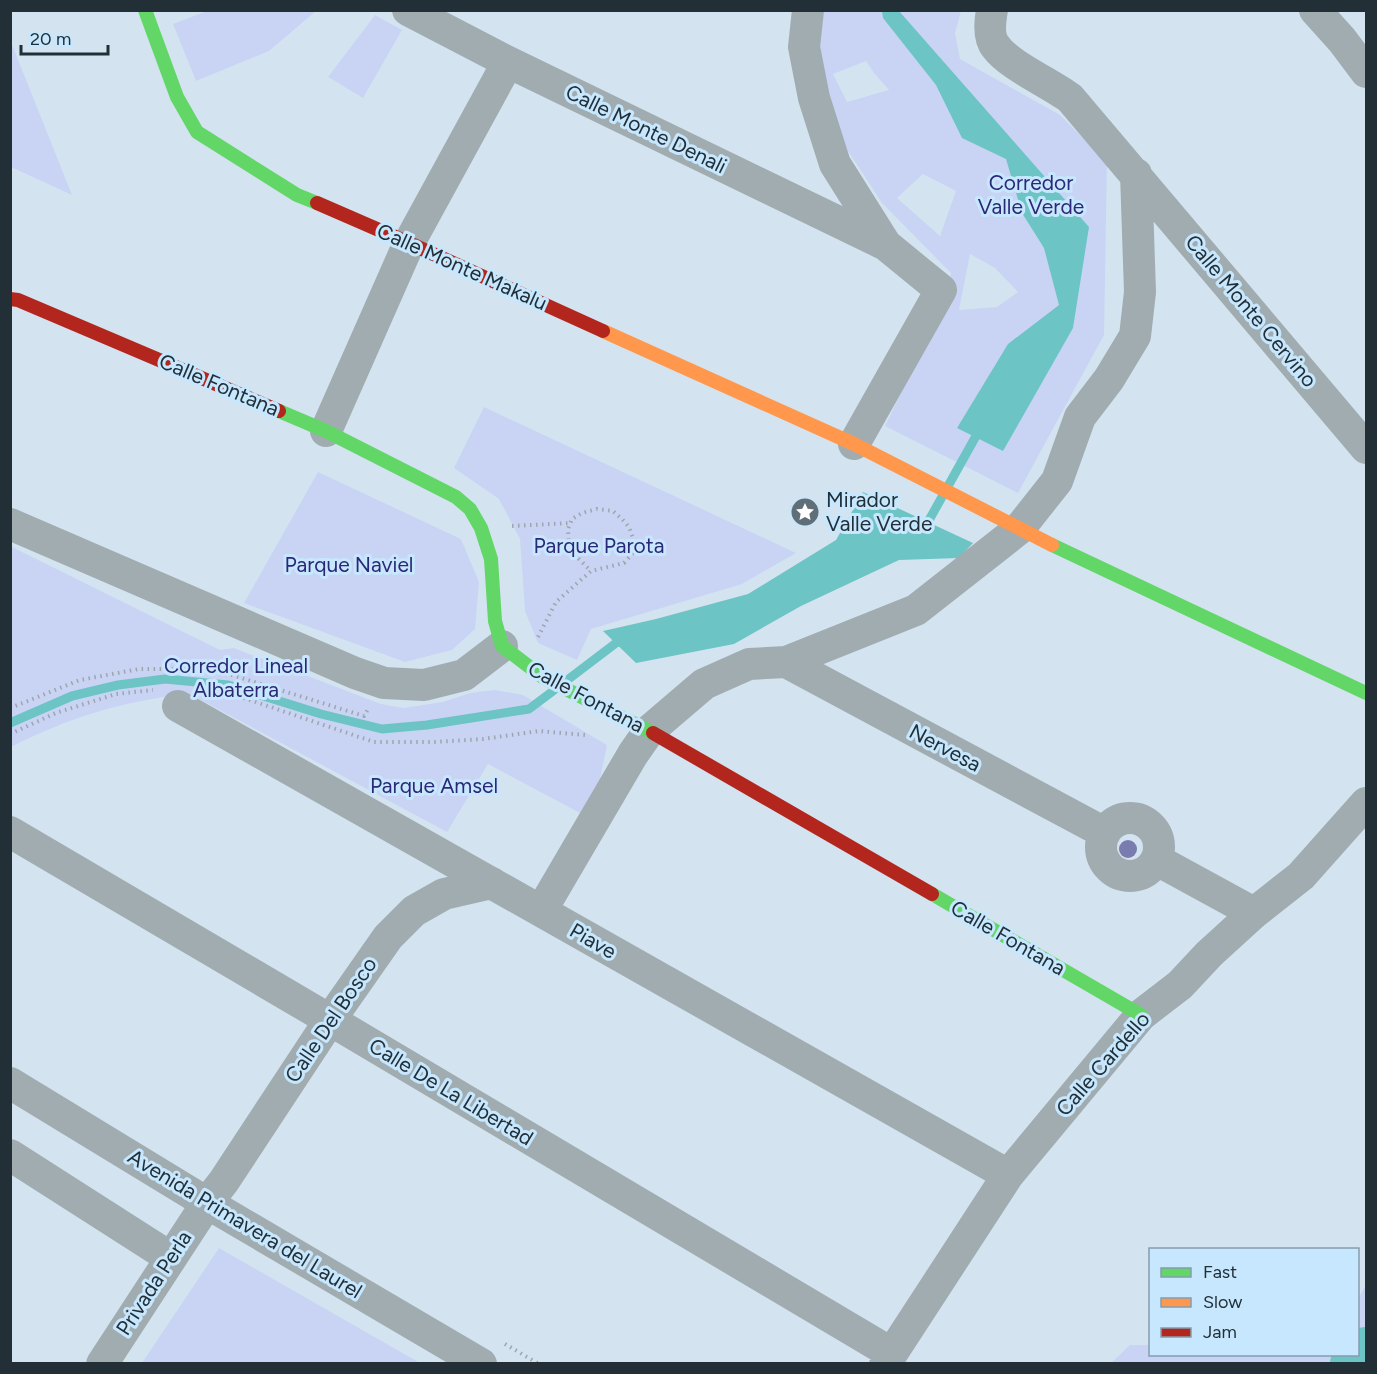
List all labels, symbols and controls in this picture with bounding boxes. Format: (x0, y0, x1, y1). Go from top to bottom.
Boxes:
scale bar (21, 18, 108, 56)
text: 20 m (30, 28, 71, 50)
street label: Calle Monte Denali (562, 79, 731, 178)
park label: Corredor Valle Verde (978, 170, 1084, 219)
street label: Calle Monte Makalu (373, 218, 551, 315)
street label: Calle Monte Cervino (1180, 229, 1322, 392)
street label: Calle Fontana (155, 348, 283, 421)
place label: Mirador Valle Verde (826, 487, 932, 536)
place icon: Mirador Valle Verde (789, 496, 821, 528)
park label: Parque Parota (534, 533, 664, 558)
park label: Parque Naviel (285, 552, 413, 577)
park label: Corredor Lineal Albaterra (164, 653, 308, 702)
street label: Calle Fontana (524, 655, 649, 738)
street label: Nervesa (905, 718, 985, 777)
park label: Parque Amsel (370, 773, 498, 798)
street label: Calle Fontana (947, 895, 1070, 980)
street label: Piave (565, 917, 621, 964)
street label: Calle Del Bosco (279, 952, 382, 1087)
street label: Calle Cardello (1051, 1006, 1155, 1121)
street label: Calle De La Libertad (365, 1033, 538, 1151)
street label: Avenida Primavera del Laurel (124, 1144, 367, 1303)
street label: Privada Perla (111, 1226, 197, 1340)
legend (1149, 1248, 1359, 1356)
text: Fast (1203, 1261, 1237, 1283)
text: Slow (1203, 1291, 1242, 1313)
text: Jam (1203, 1321, 1237, 1343)

